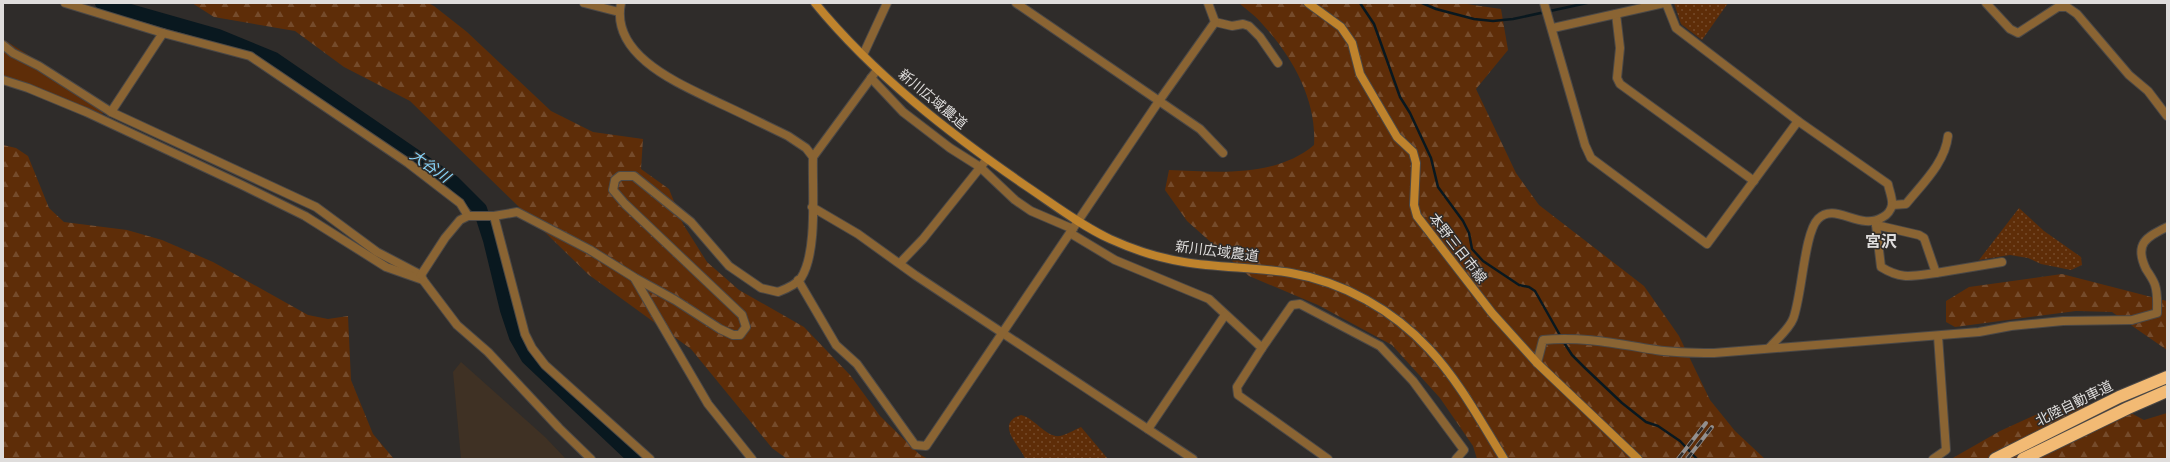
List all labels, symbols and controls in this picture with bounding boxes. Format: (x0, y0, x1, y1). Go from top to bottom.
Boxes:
street label: 新川広域農道 (896, 66, 970, 132)
water label: 大谷川 (406, 146, 455, 187)
street label: 本野三日市線 (1426, 210, 1490, 286)
district label: 宮沢 (1865, 232, 1897, 251)
street label: 新川広域農道 (1174, 238, 1260, 264)
street label: 北陸自動車道 (2033, 377, 2115, 429)

